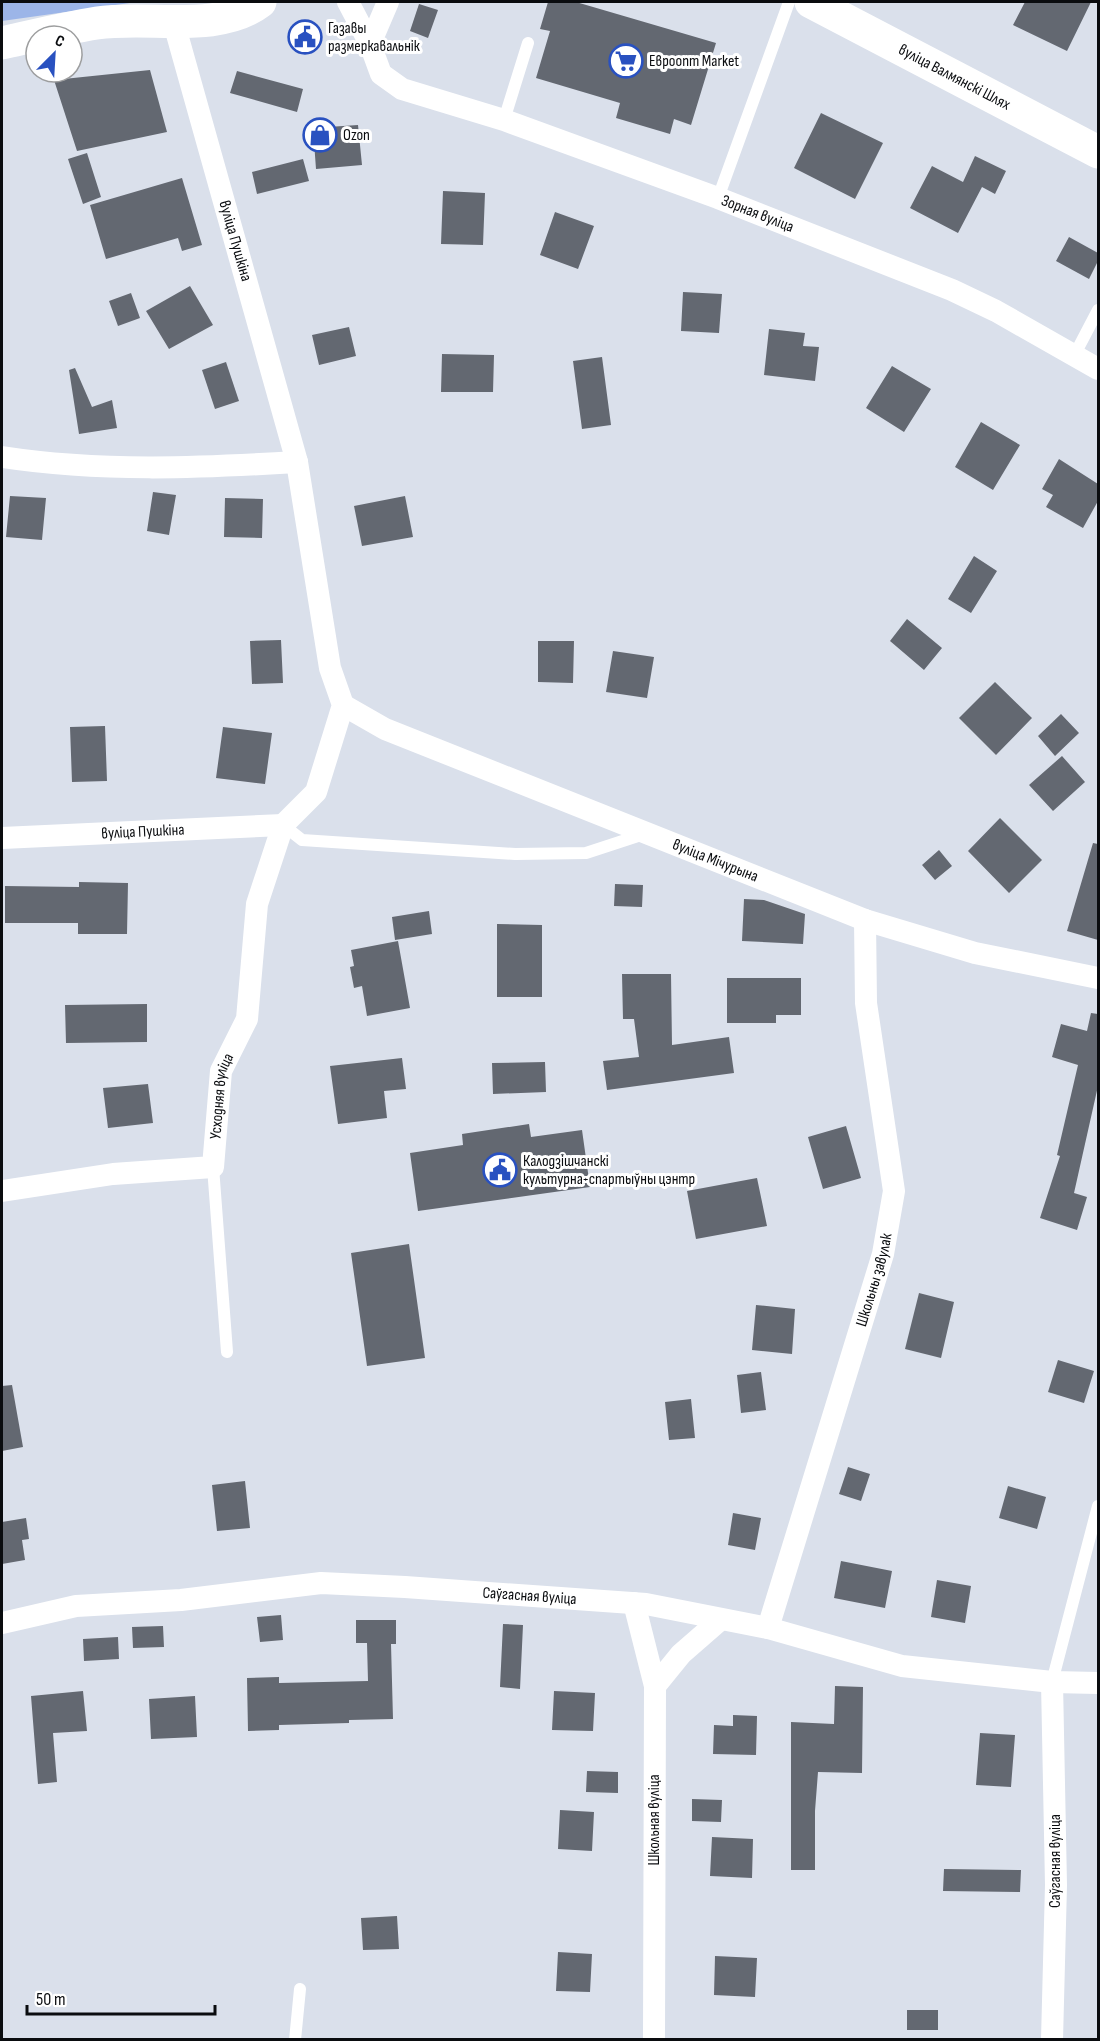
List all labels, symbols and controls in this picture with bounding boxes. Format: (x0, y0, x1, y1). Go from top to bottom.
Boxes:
public building icon: Газавы размеркавальнік (287, 19, 323, 55)
place label: Газавы размеркавальнік (328, 19, 421, 56)
north arrow (24, 24, 84, 84)
text: С (52, 31, 67, 52)
street label: вуліца Валмянскі Шлях (895, 40, 1014, 114)
supermarket icon: Евроопт Market (608, 43, 644, 79)
place label: Евроопт Market (649, 52, 739, 71)
shop icon: Ozon (302, 117, 338, 153)
place label: Ozon (343, 126, 370, 145)
street label: Зорная вуліца (719, 191, 797, 236)
street label: вуліца Пушкіна (214, 198, 256, 284)
street label: вуліца Пушкіна (101, 820, 185, 843)
street label: вуліца Мічурына (670, 835, 761, 886)
street label: Усходняя вуліца (206, 1050, 238, 1140)
public building icon: Калодзішчанскі культурна-спартыўны цэнтр (482, 1152, 518, 1188)
place label: Калодзішчанскі культурна-спартыўны цэнтр (523, 1152, 695, 1189)
street label: Школьны завулак (852, 1231, 896, 1329)
street label: Саўгасная вуліца (482, 1583, 577, 1609)
street label: Школьная вуліца (645, 1774, 664, 1866)
street label: Саўгасная вуліца (1046, 1814, 1065, 1908)
scale bar (27, 1978, 214, 2016)
text: 50 m (36, 1989, 66, 2010)

